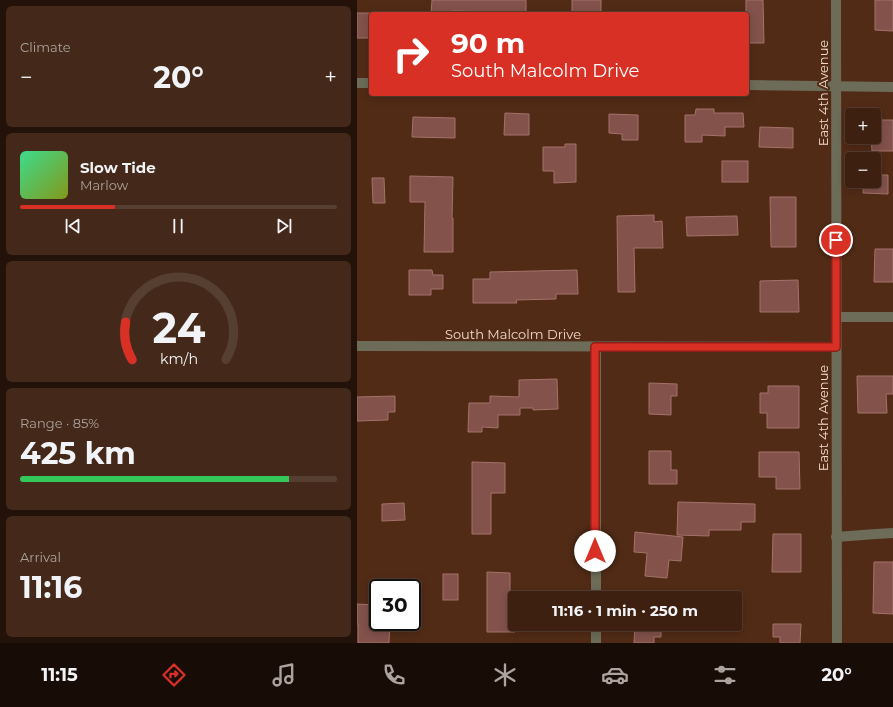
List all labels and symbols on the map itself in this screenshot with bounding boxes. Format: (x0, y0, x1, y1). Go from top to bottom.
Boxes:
street label: East 4th Avenue (815, 40, 831, 146)
pin (819, 223, 853, 257)
street label: South Malcolm Drive (445, 326, 581, 342)
street label: East 4th Avenue (815, 365, 831, 471)
position arrow (574, 530, 616, 572)
speed limit sign: 30 (369, 579, 421, 631)

